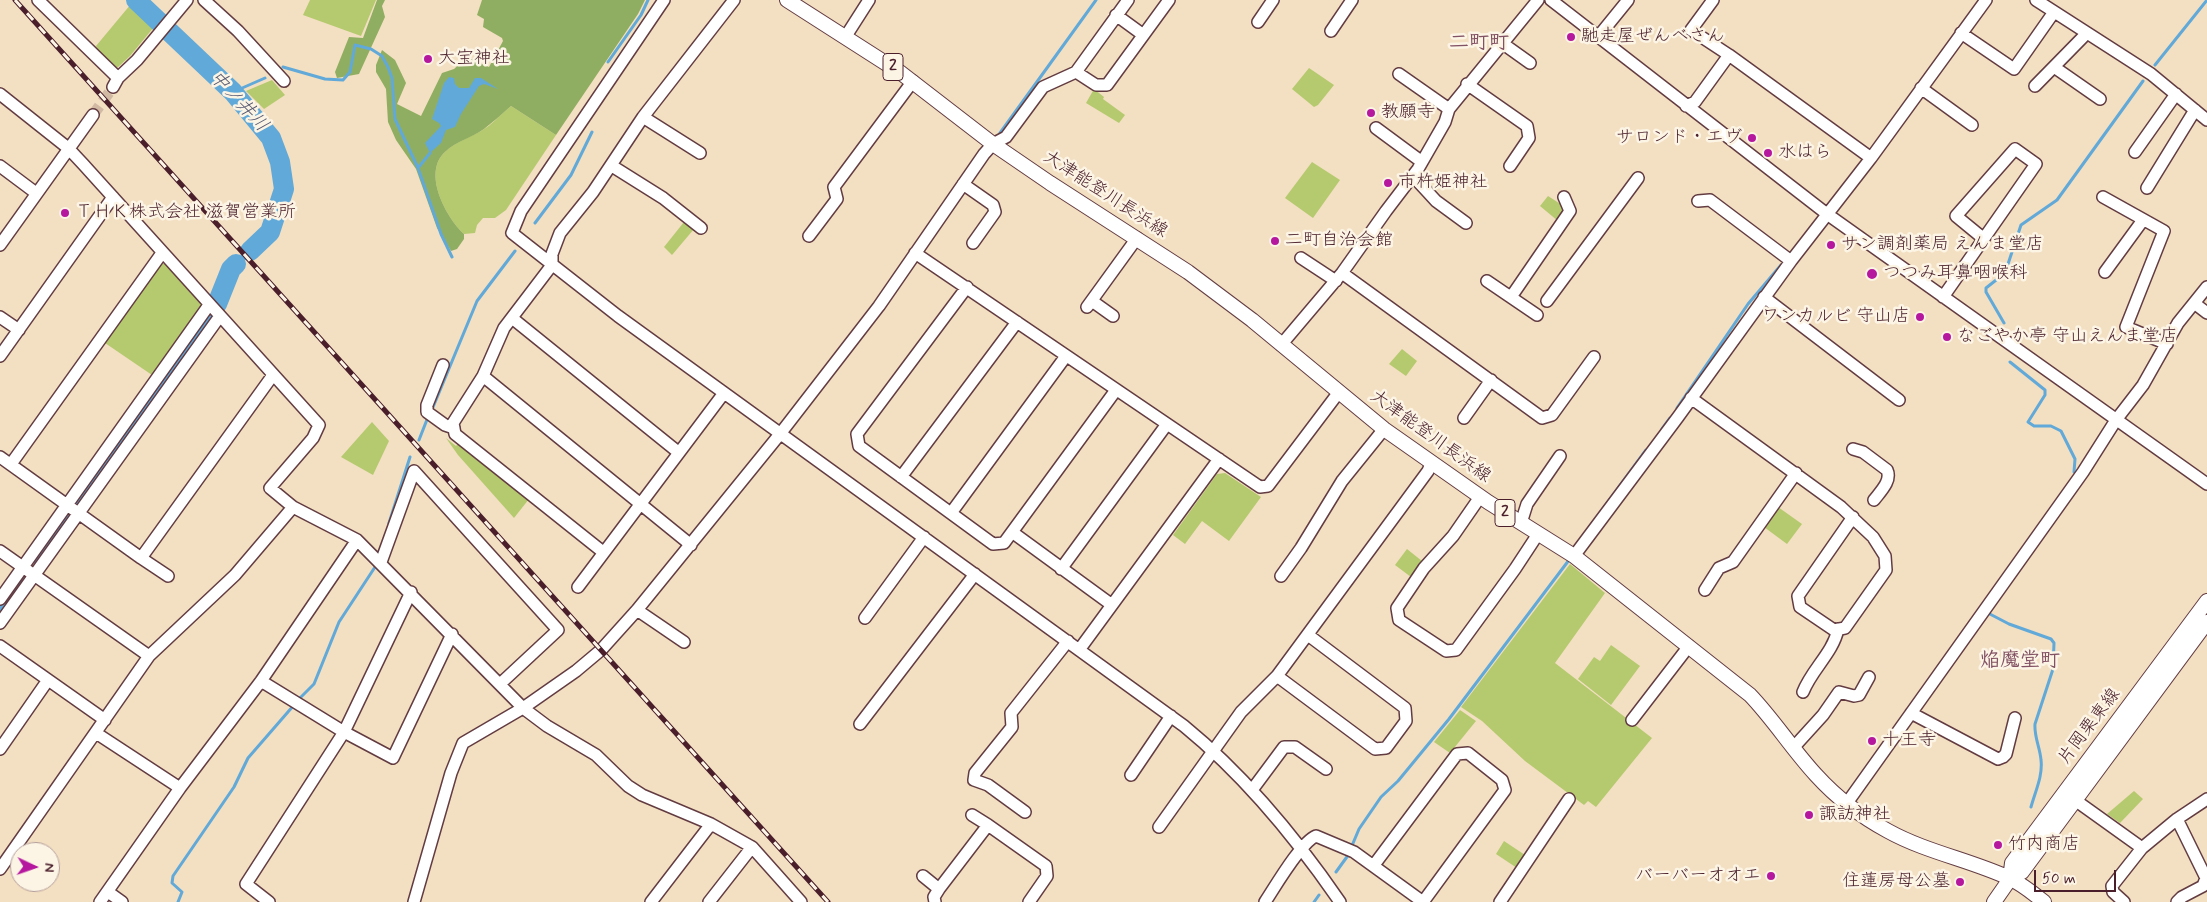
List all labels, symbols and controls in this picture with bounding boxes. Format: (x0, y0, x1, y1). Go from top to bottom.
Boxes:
place label: 馳走屋ぜんべさん (1581, 26, 1725, 48)
marker: 馳走屋ぜんべさん (1565, 31, 1577, 43)
district label: 二町町 (1449, 32, 1509, 56)
place label: 大宝神社 (438, 48, 510, 70)
marker: 大宝神社 (422, 53, 434, 65)
road number: 2 (883, 54, 903, 80)
water label: 中ノ井川 (204, 66, 272, 138)
place label: 教願寺 (1381, 102, 1435, 124)
marker: 教願寺 (1365, 107, 1377, 119)
place label: サロンド・エヴ (1616, 127, 1742, 149)
marker: サロンド・エヴ (1746, 132, 1758, 144)
place label: 水はら (1778, 142, 1832, 164)
street label: 大津能登川長浜線 (1039, 147, 1171, 243)
marker: 水はら (1762, 147, 1774, 159)
place label: 市杵姫神社 (1398, 172, 1488, 194)
marker: 市杵姫神社 (1382, 177, 1394, 189)
place label: ＴＨＫ株式会社 滋賀営業所 (75, 202, 296, 224)
marker: ＴＨＫ株式会社 滋賀営業所 (59, 207, 71, 219)
place label: 二町自治会館 (1285, 230, 1393, 252)
place label: サン調剤薬局 えんま堂店 (1841, 234, 2044, 256)
marker: 二町自治会館 (1269, 235, 1281, 247)
marker: サン調剤薬局 えんま堂店 (1825, 239, 1837, 251)
place label: つつみ耳鼻咽喉科 (1883, 263, 2027, 285)
marker: つつみ耳鼻咽喉科 (1865, 267, 1879, 281)
place label: ワンカルビ 守山店 (1761, 306, 1910, 328)
marker: ワンカルビ 守山店 (1914, 311, 1926, 323)
place label: なごやか亭 守山えんま堂店 (1957, 326, 2178, 348)
marker: なごやか亭 守山えんま堂店 (1941, 331, 1953, 343)
street label: 大津能登川長浜線 (1365, 386, 1495, 488)
road number: 2 (1495, 499, 1515, 526)
district label: 焔魔堂町 (1980, 650, 2060, 674)
street label: 片岡栗東線 (2054, 685, 2126, 769)
place label: 十王寺 (1882, 730, 1936, 752)
marker: 十王寺 (1866, 735, 1878, 747)
place label: 諏訪神社 (1819, 804, 1891, 826)
marker: 諏訪神社 (1803, 809, 1815, 821)
place label: 竹内商店 (2008, 834, 2080, 856)
marker: 竹内商店 (1992, 839, 2004, 851)
north arrow (10, 842, 60, 892)
scale bar (2037, 860, 2120, 892)
text: N (40, 863, 58, 873)
place label: バーバーオオエ (1635, 865, 1761, 887)
text: 50 m (2042, 869, 2076, 889)
marker: バーバーオオエ (1765, 870, 1777, 882)
place label: 住蓮房母公墓 (1842, 871, 1950, 893)
marker: 住蓮房母公墓 (1954, 876, 1966, 888)

